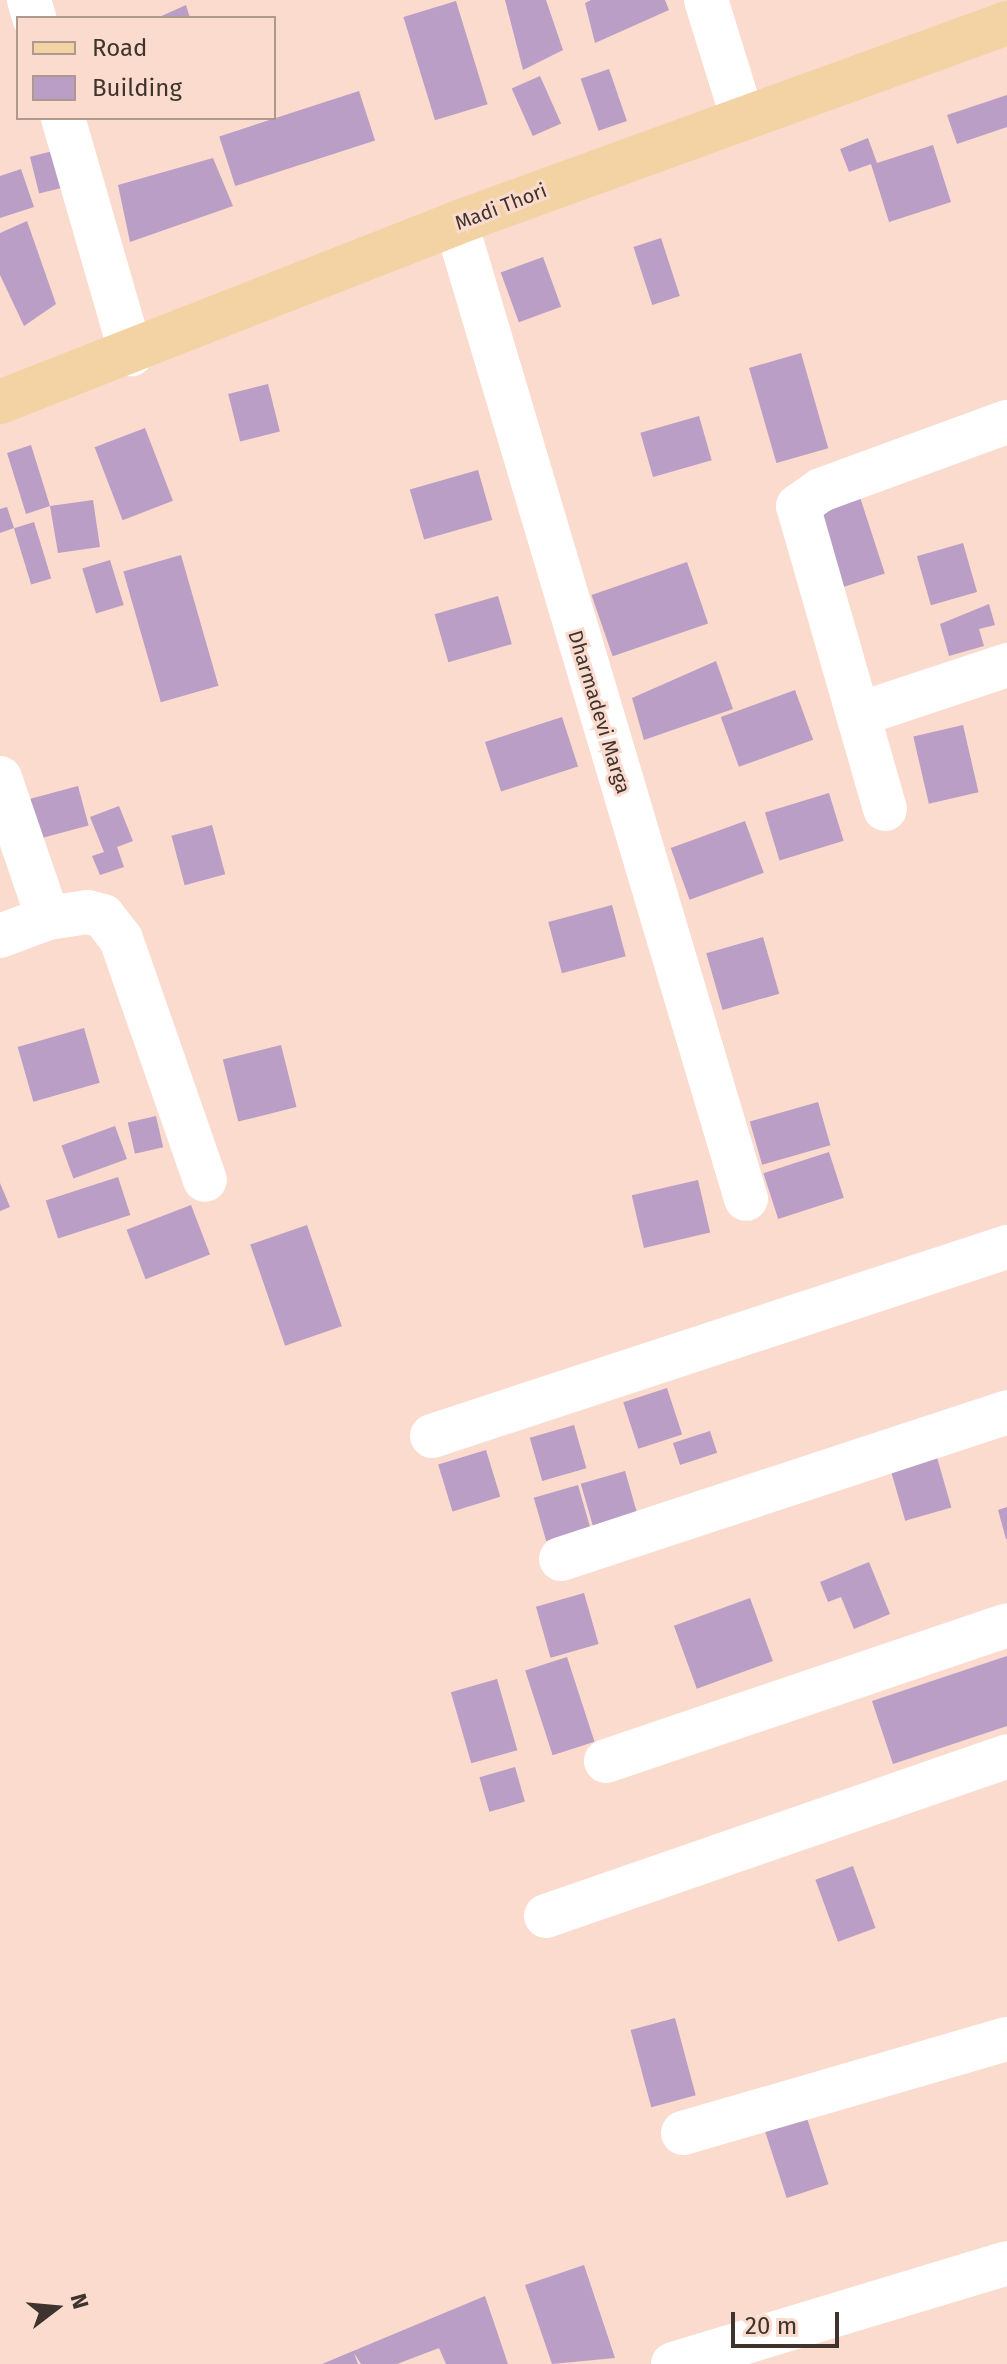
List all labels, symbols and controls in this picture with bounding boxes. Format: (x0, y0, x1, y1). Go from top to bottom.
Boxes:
legend (16, 16, 276, 120)
text: Road (92, 34, 147, 62)
text: Building (92, 74, 182, 102)
street label: Madi Thori (452, 179, 550, 235)
street label: Dharmadevi Marga (563, 627, 635, 797)
north arrow (16, 2268, 96, 2348)
text: N (65, 2291, 95, 2312)
scale bar (735, 2296, 843, 2346)
text: 20 m (745, 2312, 797, 2340)

